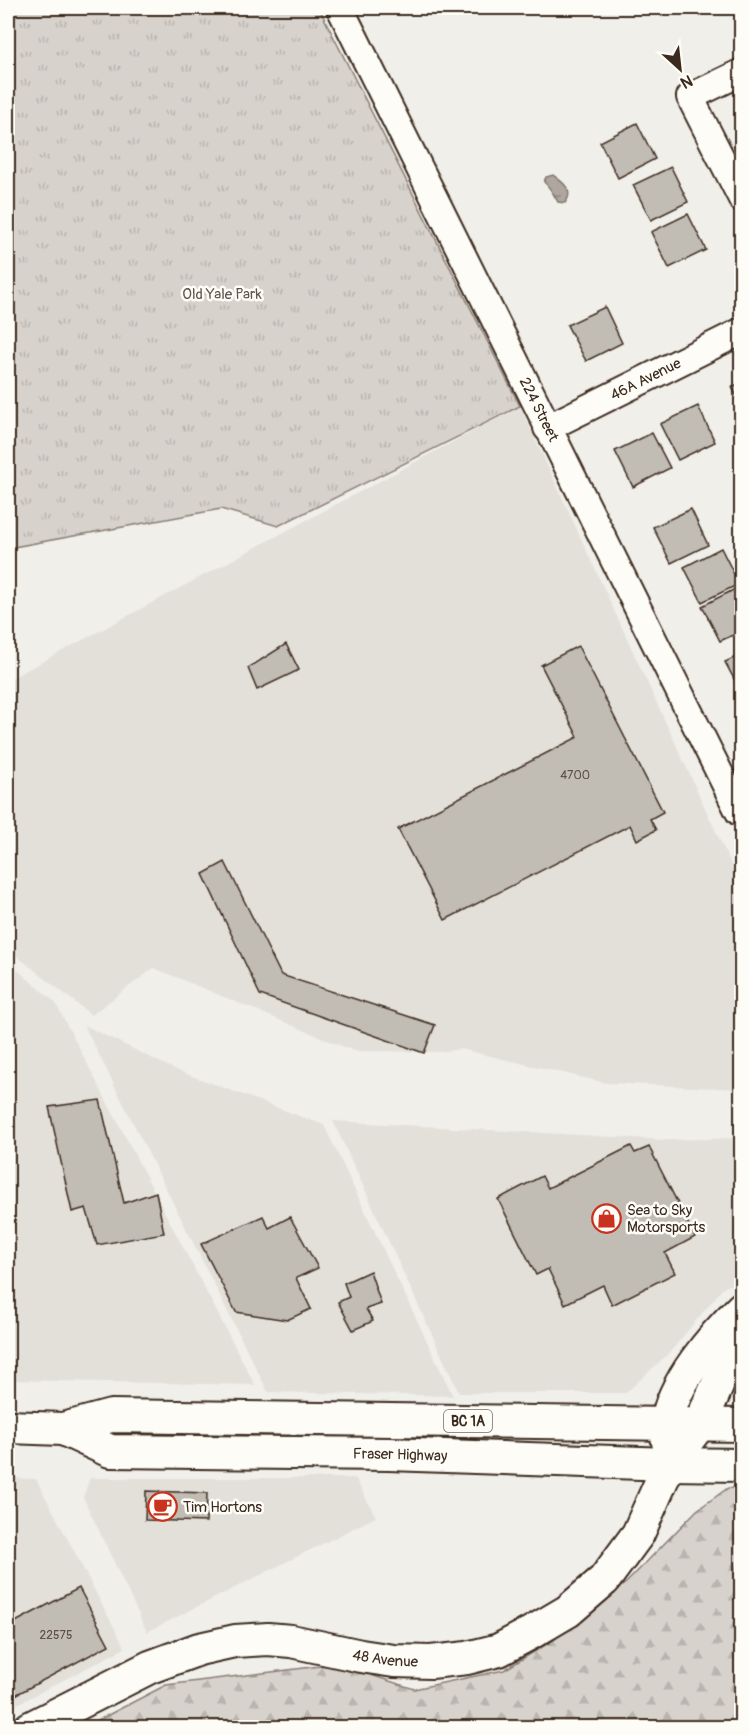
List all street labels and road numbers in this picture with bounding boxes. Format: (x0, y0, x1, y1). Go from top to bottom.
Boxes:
street label: 46A Avenue (607, 354, 685, 405)
street label: 224 Street (515, 374, 563, 446)
road number: BC 1A (444, 1410, 492, 1432)
street label: Fraser Highway (353, 1445, 448, 1466)
street label: 48 Avenue (351, 1645, 419, 1672)

